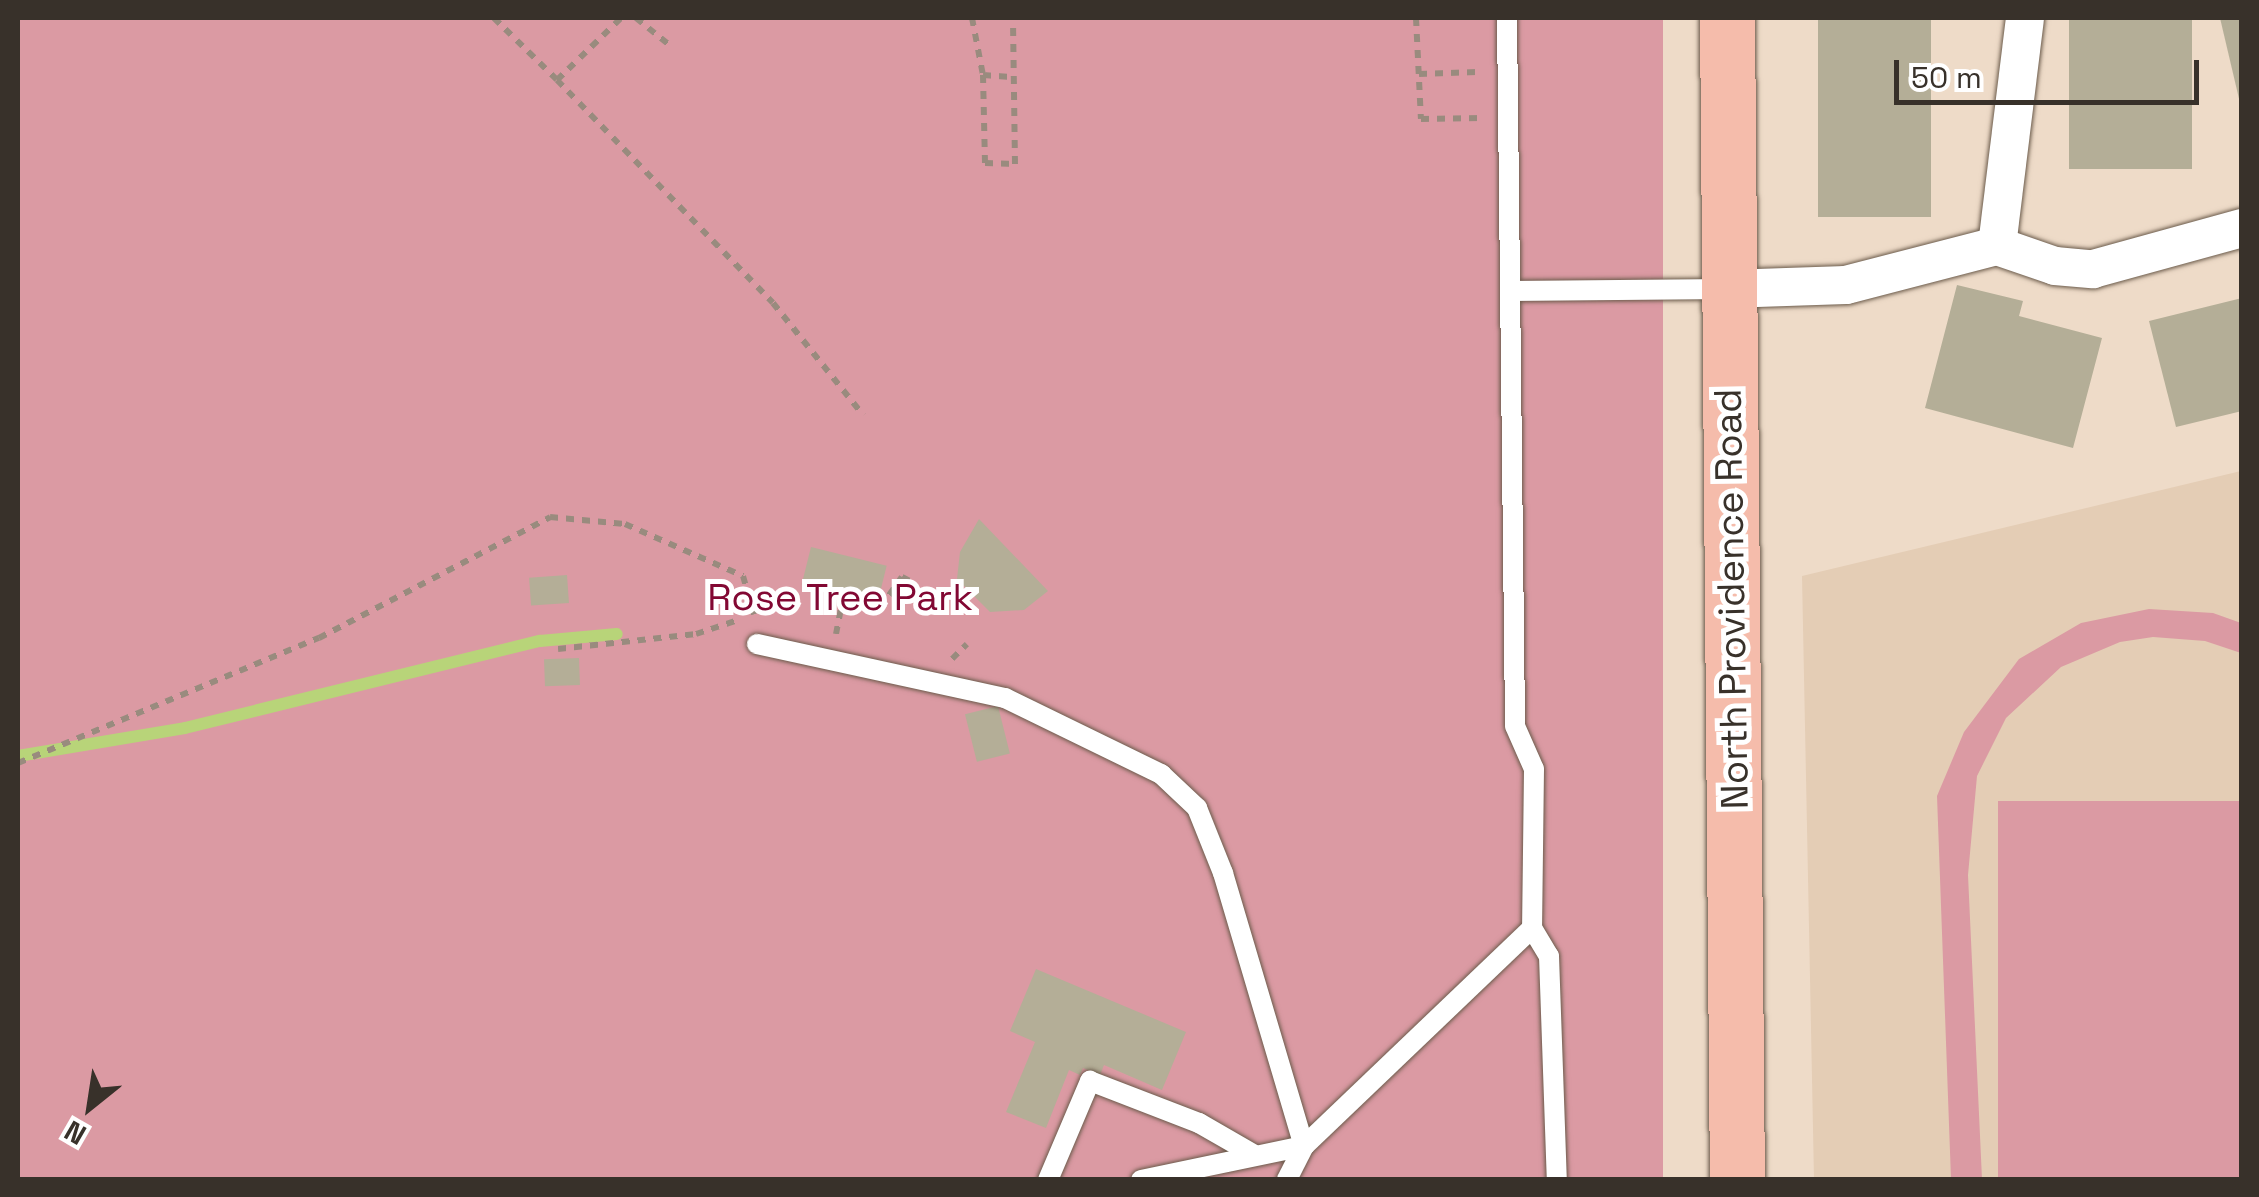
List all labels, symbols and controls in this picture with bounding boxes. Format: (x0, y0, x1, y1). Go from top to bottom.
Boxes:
scale bar (1899, 40, 2204, 102)
text: 50 m (1911, 58, 1982, 97)
street label: North Providence Road (1706, 388, 1758, 810)
park label: Rose Tree Park (707, 575, 973, 621)
north arrow (40, 1057, 140, 1157)
text: N (58, 1113, 92, 1153)

